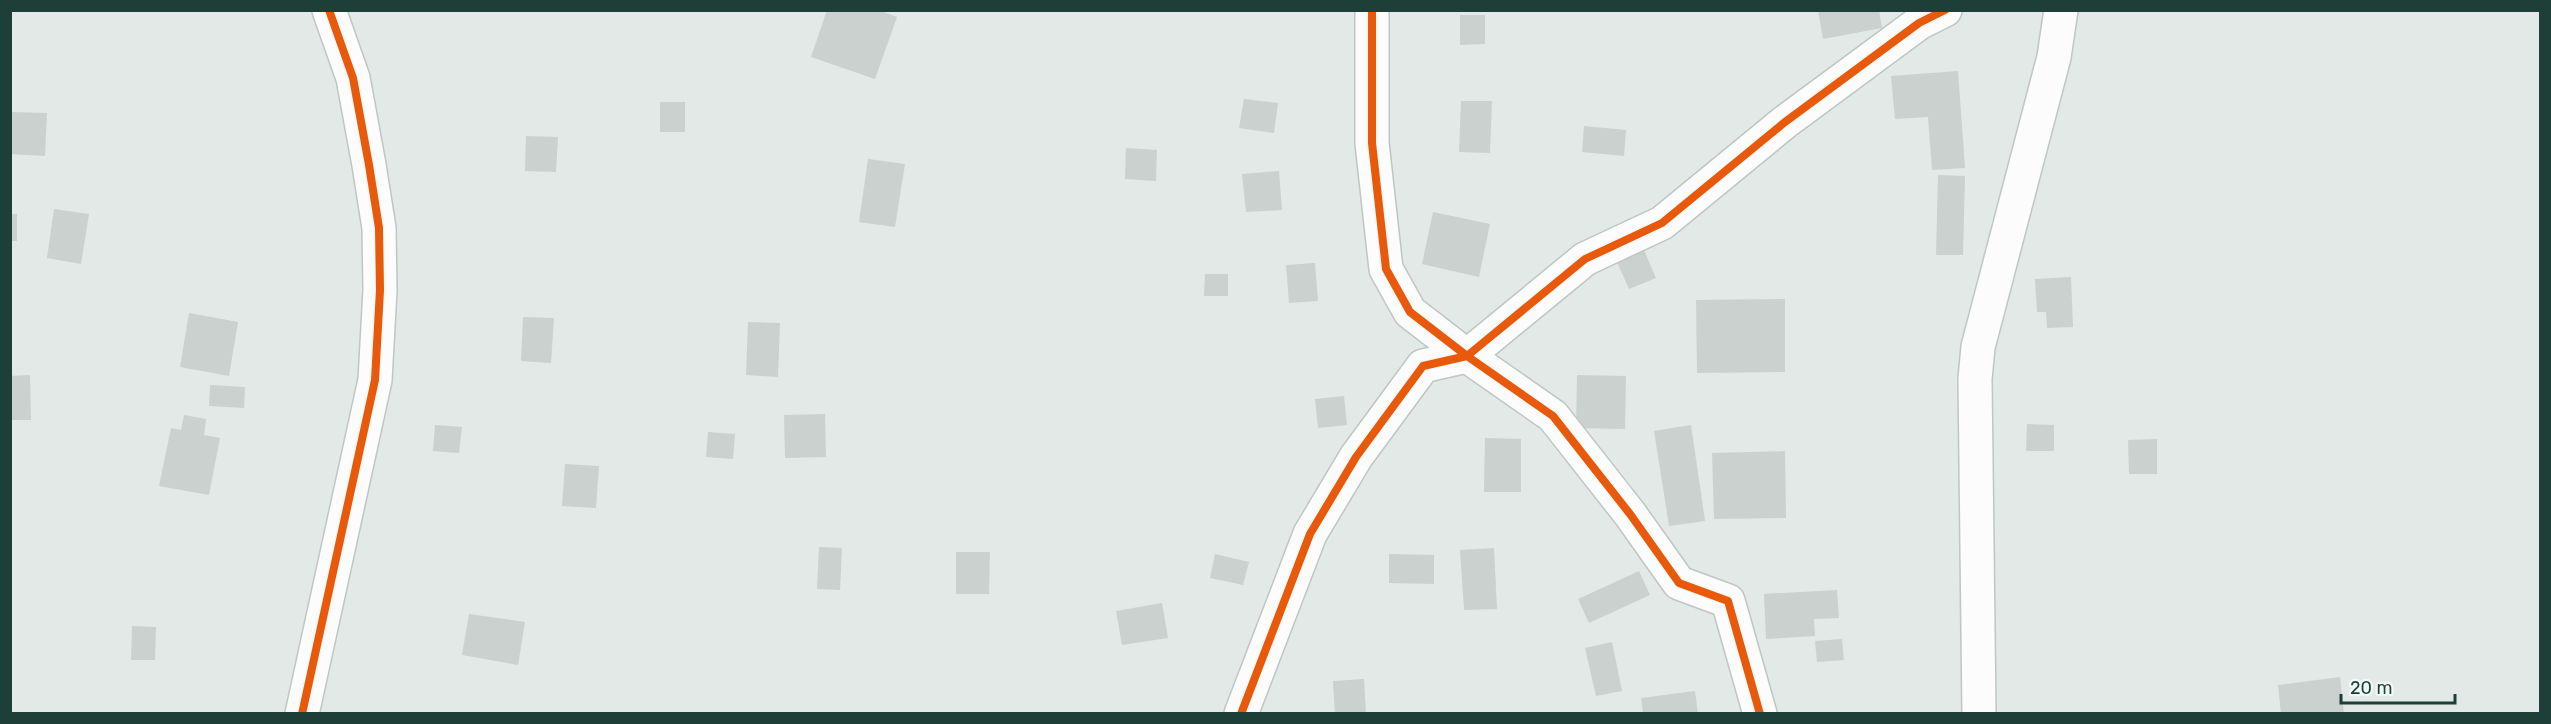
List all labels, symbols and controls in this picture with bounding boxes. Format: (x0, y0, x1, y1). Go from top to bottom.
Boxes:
scale bar (2341, 667, 2455, 705)
text: 20 m (2350, 677, 2392, 699)

